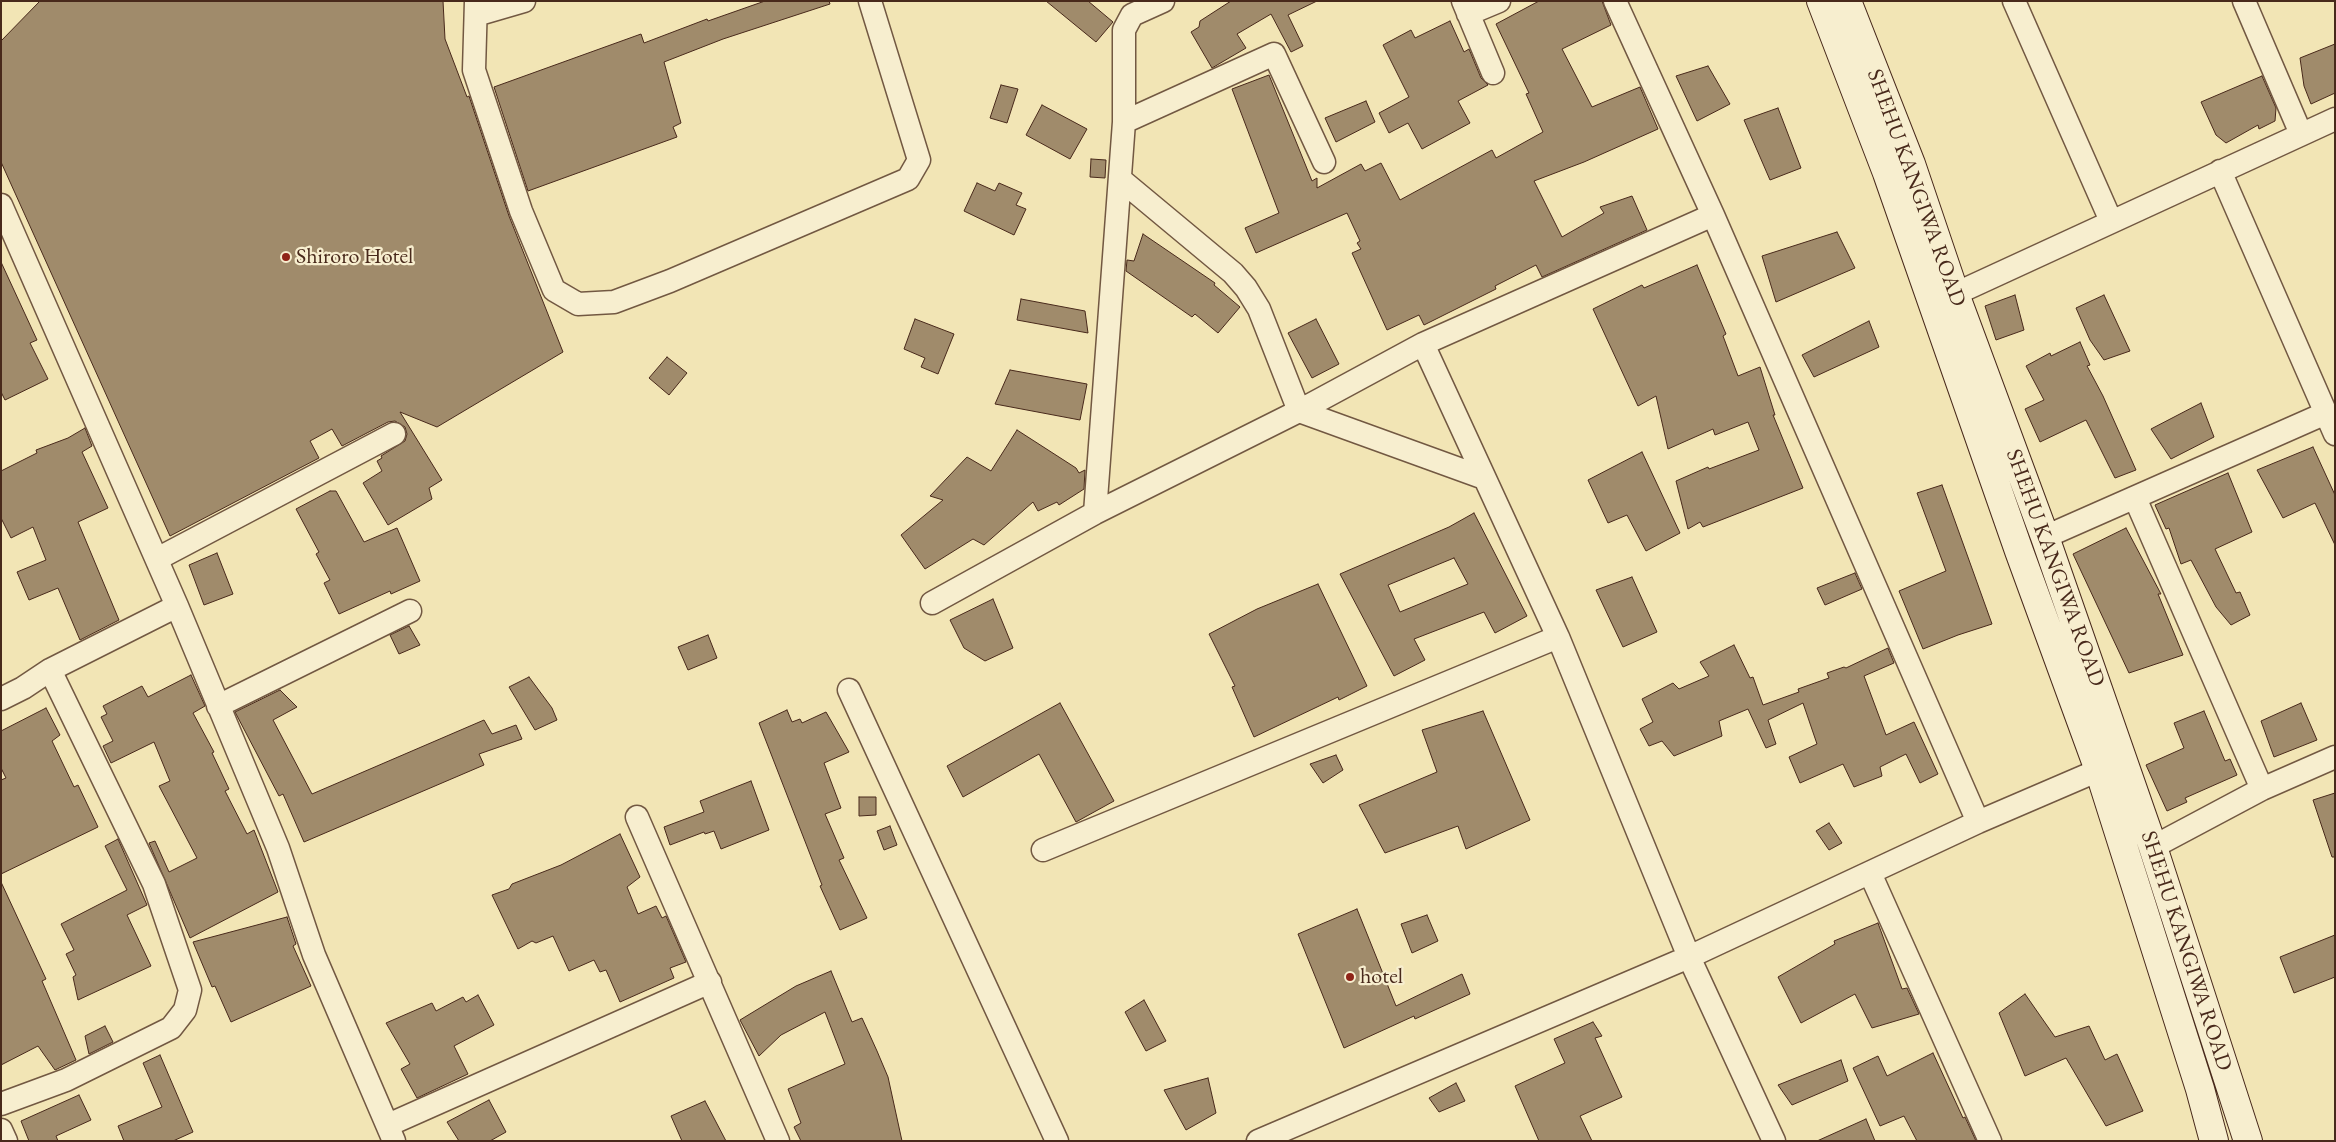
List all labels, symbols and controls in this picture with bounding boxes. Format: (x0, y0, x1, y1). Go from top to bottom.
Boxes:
street label: SHEHU KANGIWA ROAD (1861, 66, 1971, 310)
place label: Shiroro Hotel (296, 244, 413, 270)
marker: Shiroro Hotel (280, 251, 292, 263)
street label: SHEHU KANGIWA ROAD (2000, 446, 2110, 690)
street label: SHEHU KANGIWA ROAD (2135, 828, 2237, 1074)
place label: hotel (1360, 964, 1403, 990)
marker: hotel (1344, 971, 1356, 983)

